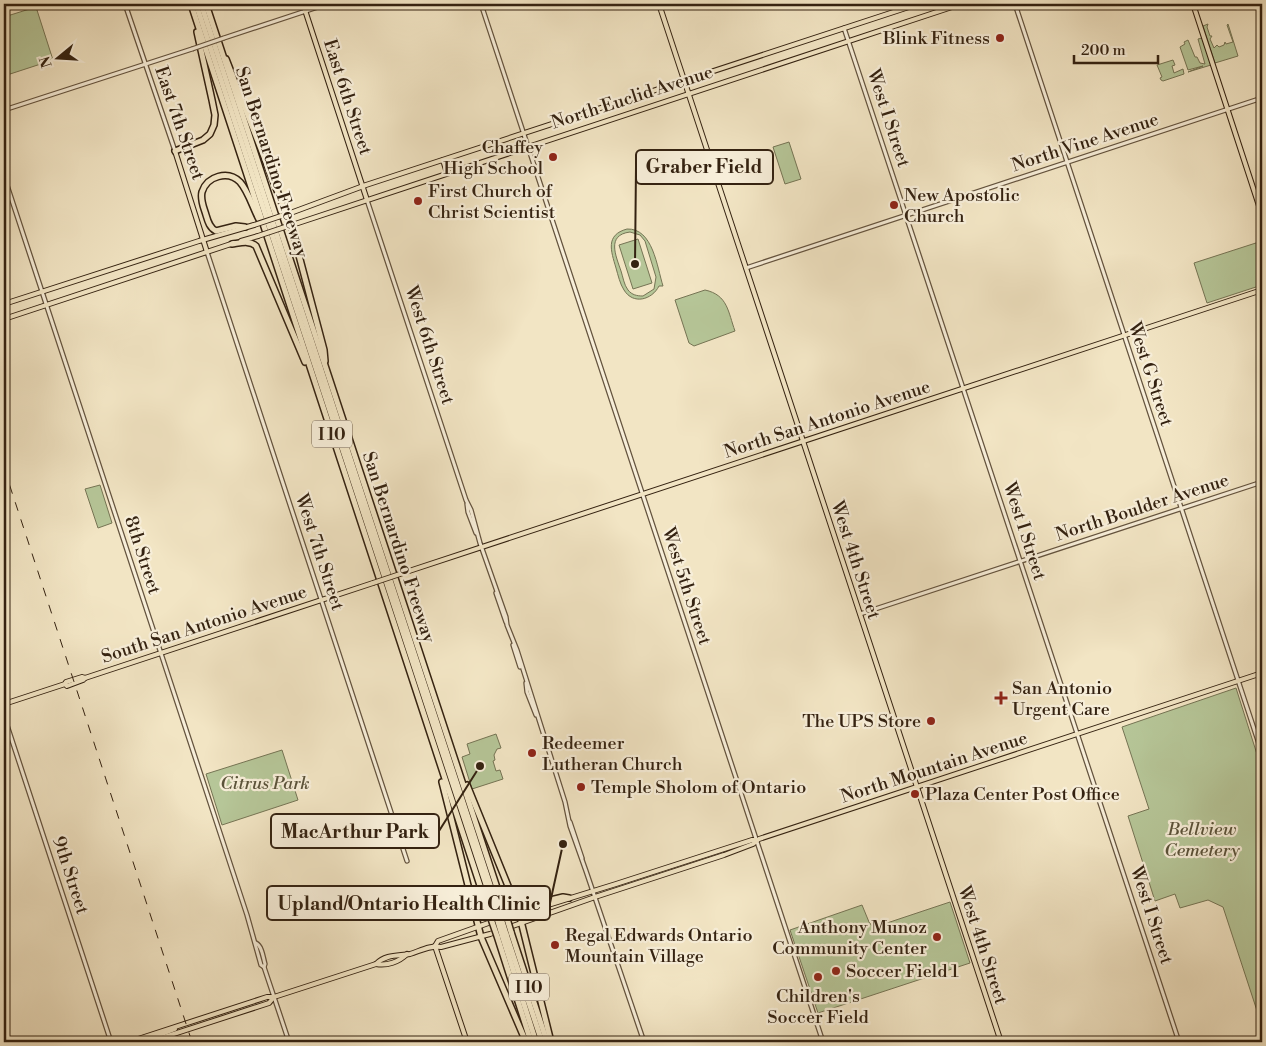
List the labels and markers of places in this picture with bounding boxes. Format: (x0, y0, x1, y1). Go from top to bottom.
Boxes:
place label: Blink Fitness (882, 27, 990, 50)
marker: Blink Fitness (994, 32, 1006, 44)
place label: Chaffey High School (443, 136, 544, 180)
callout: Graber Field (636, 150, 773, 184)
marker: Chaffey High School (547, 151, 559, 163)
place label: First Church of Christ Scientist (428, 180, 556, 224)
place label: New Apostolic Church (904, 184, 1020, 228)
marker: First Church of Christ Scientist (412, 195, 424, 207)
marker: New Apostolic Church (888, 199, 900, 211)
place label: San Antonio Urgent Care (1012, 677, 1112, 721)
marker: San Antonio Urgent Care (994, 691, 1008, 705)
place label: The UPS Store (802, 710, 921, 733)
marker: The UPS Store (925, 715, 937, 727)
place label: Redeemer Lutheran Church (542, 732, 683, 776)
marker: Redeemer Lutheran Church (526, 747, 538, 759)
place label: Temple Sholom of Ontario (591, 776, 806, 799)
marker: Temple Sholom of Ontario (575, 781, 587, 793)
place label: Plaza Center Post Office (925, 783, 1120, 806)
marker: Plaza Center Post Office (909, 788, 921, 800)
callout: MacArthur Park (271, 814, 439, 848)
callout: Upland/Ontario Health Clinic (267, 886, 550, 920)
place label: Anthony Munoz Community Center (772, 916, 927, 960)
place label: Regal Edwards Ontario Mountain Village (565, 924, 753, 968)
marker: Anthony Munoz Community Center (931, 931, 943, 943)
marker: Regal Edwards Ontario Mountain Village (549, 939, 561, 951)
place label: Soccer Field 1 (846, 960, 959, 983)
marker: Soccer Field 1 (830, 965, 842, 977)
marker: Children's Soccer Field (812, 971, 824, 983)
place label: Children's Soccer Field (767, 985, 869, 1029)

